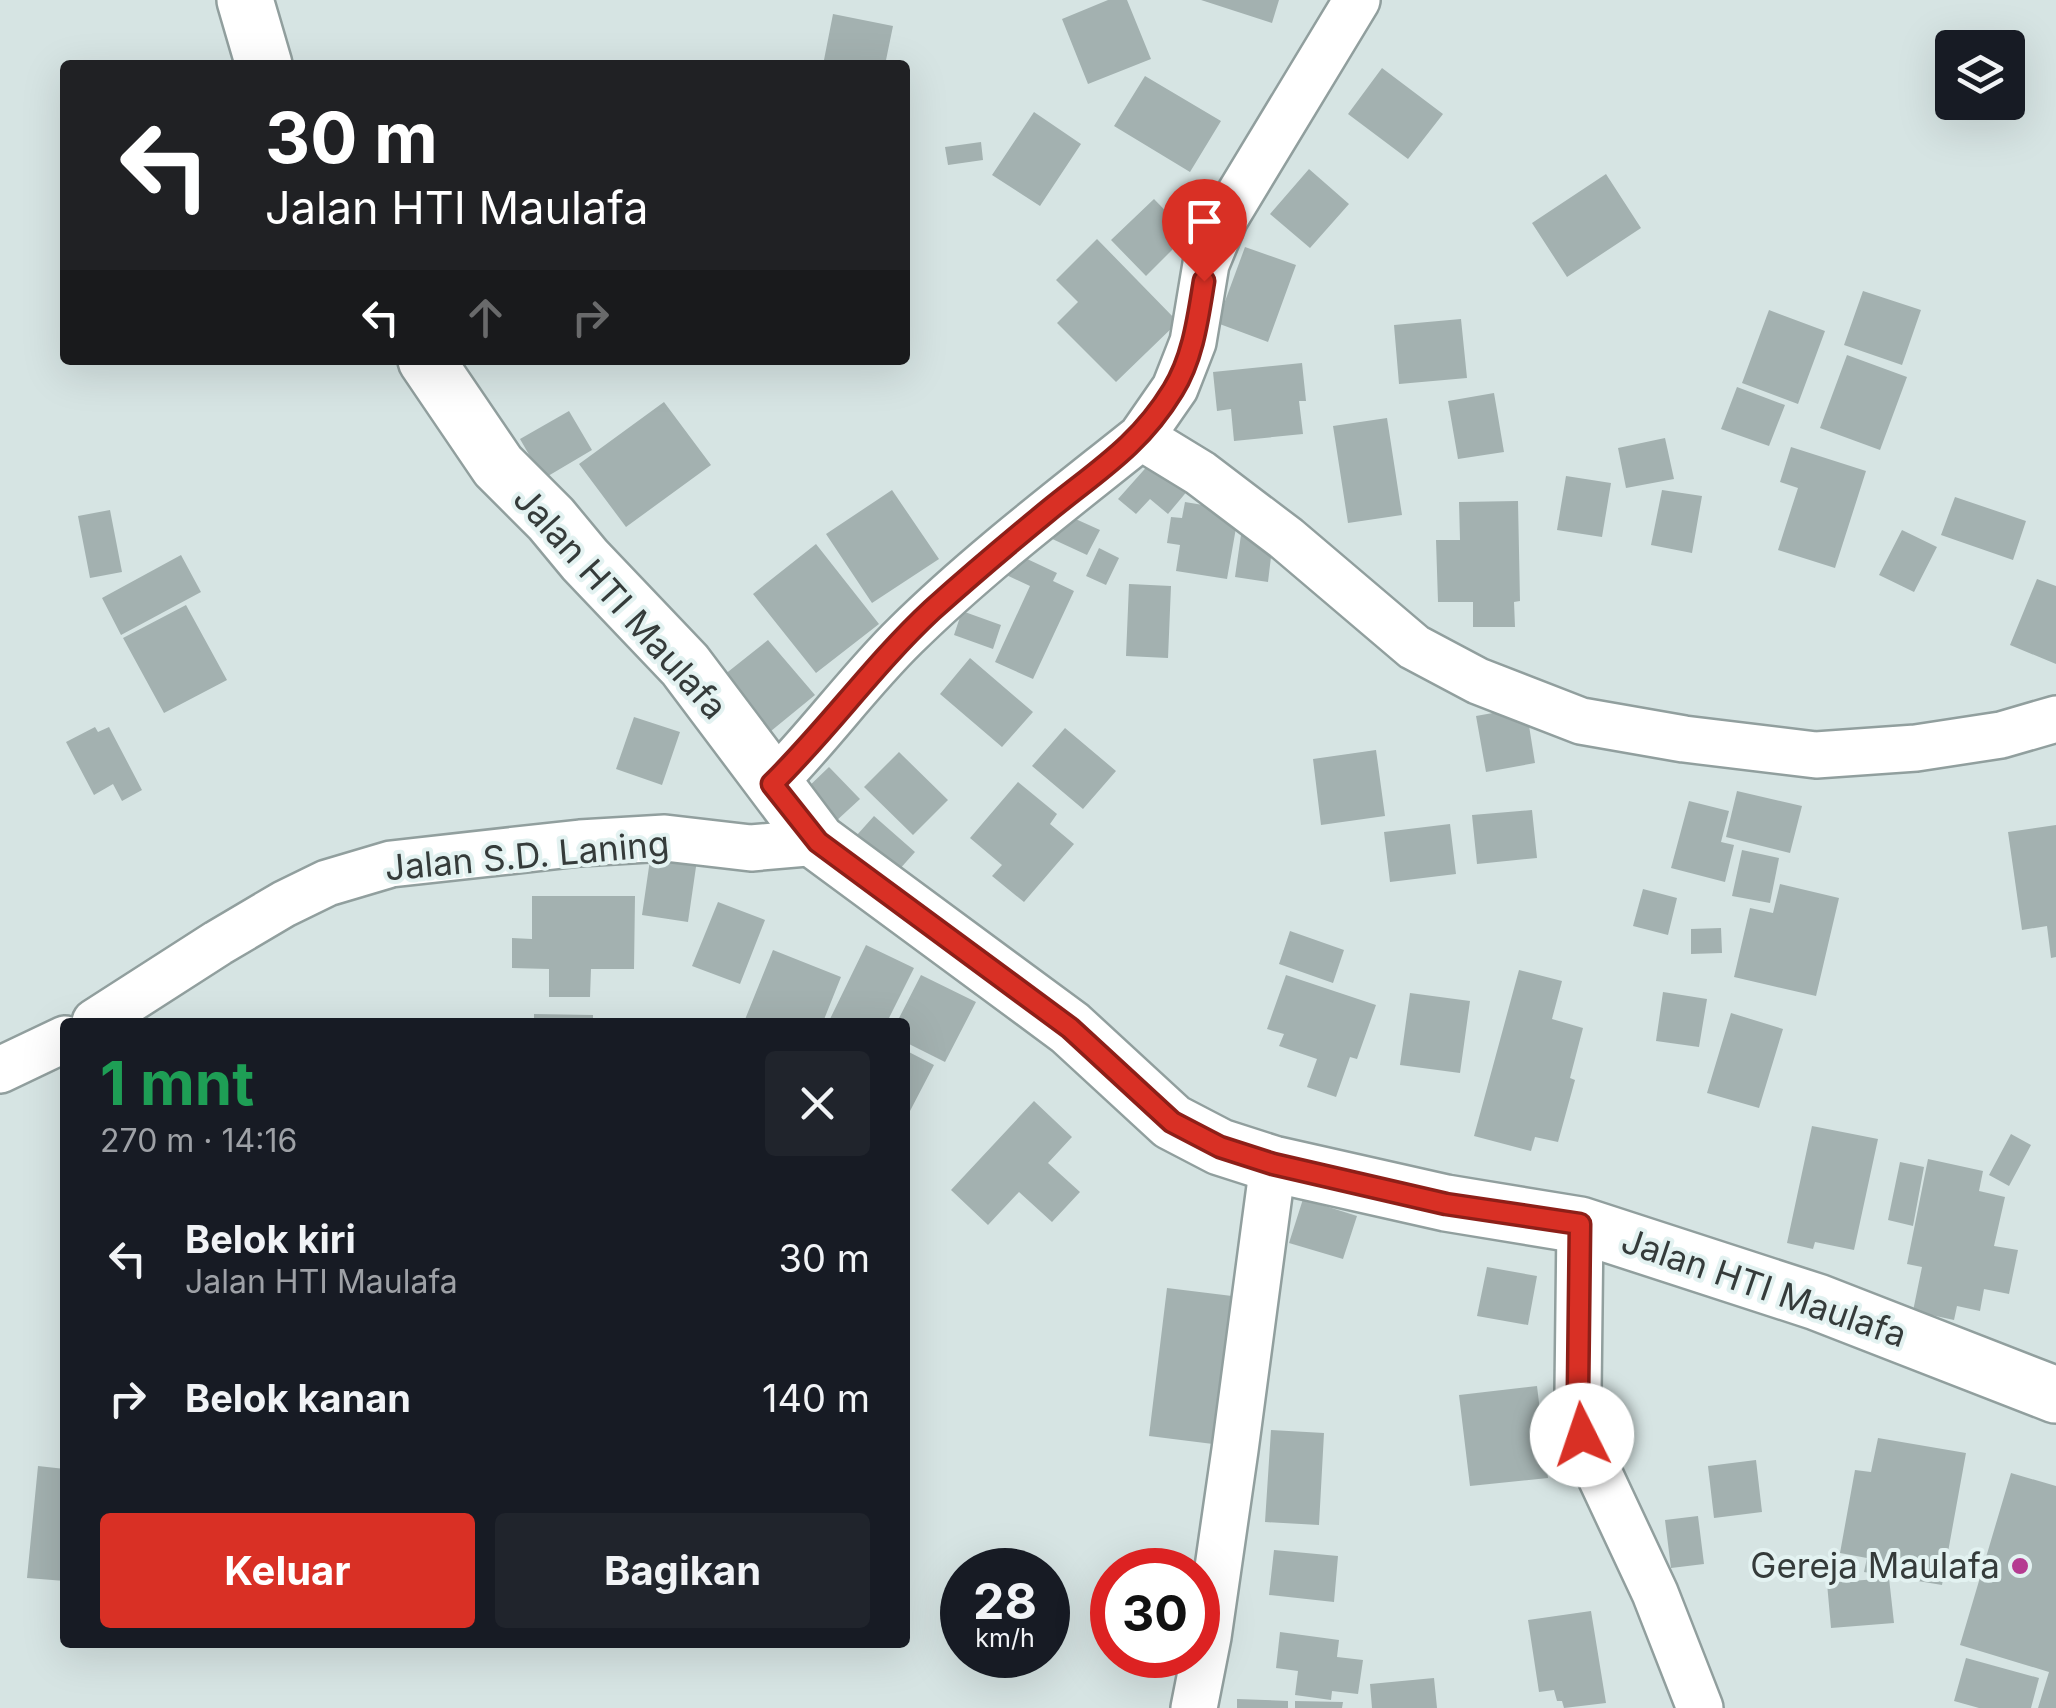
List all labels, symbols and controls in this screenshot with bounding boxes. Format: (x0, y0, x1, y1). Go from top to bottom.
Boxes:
map controls (1935, 30, 2025, 120)
button: layers (1935, 30, 2025, 120)
text: 30 m (265, 95, 438, 180)
icon: left (100, 100, 230, 230)
pin (1162, 179, 1247, 282)
text: Jalan HTI Maulafa (265, 180, 649, 235)
icon: arrive (1177, 194, 1232, 249)
icon: left (353, 290, 408, 345)
icon: ahead (458, 290, 513, 345)
icon: right (563, 290, 618, 345)
street label: Jalan HTI Maulafa (505, 477, 736, 727)
street label: Jalan S.D. Laning (383, 822, 671, 888)
text: 1 mnt (100, 1047, 254, 1119)
button: close (765, 1051, 870, 1156)
text: 270 m · 14:16 (100, 1121, 297, 1160)
text: Belok kiri (185, 1216, 356, 1262)
street label: Jalan HTI Maulafa (1616, 1219, 1912, 1355)
icon: left (100, 1231, 155, 1286)
text: 30 m (779, 1235, 870, 1281)
text: Jalan HTI Maulafa (185, 1262, 458, 1301)
icon: right (100, 1371, 155, 1426)
text: Belok kanan (185, 1375, 411, 1421)
text: 140 m (762, 1375, 870, 1421)
position arrow (1530, 1383, 1634, 1487)
button: Keluar (100, 1513, 475, 1628)
button: Bagikan (495, 1513, 870, 1628)
place label: Gereja Maulafa (1750, 1544, 2000, 1586)
speed limit sign: 30 (1090, 1548, 1220, 1678)
marker: Gereja Maulafa (2009, 1555, 2031, 1577)
text: 28 (973, 1571, 1037, 1631)
text: km/h (975, 1623, 1035, 1653)

